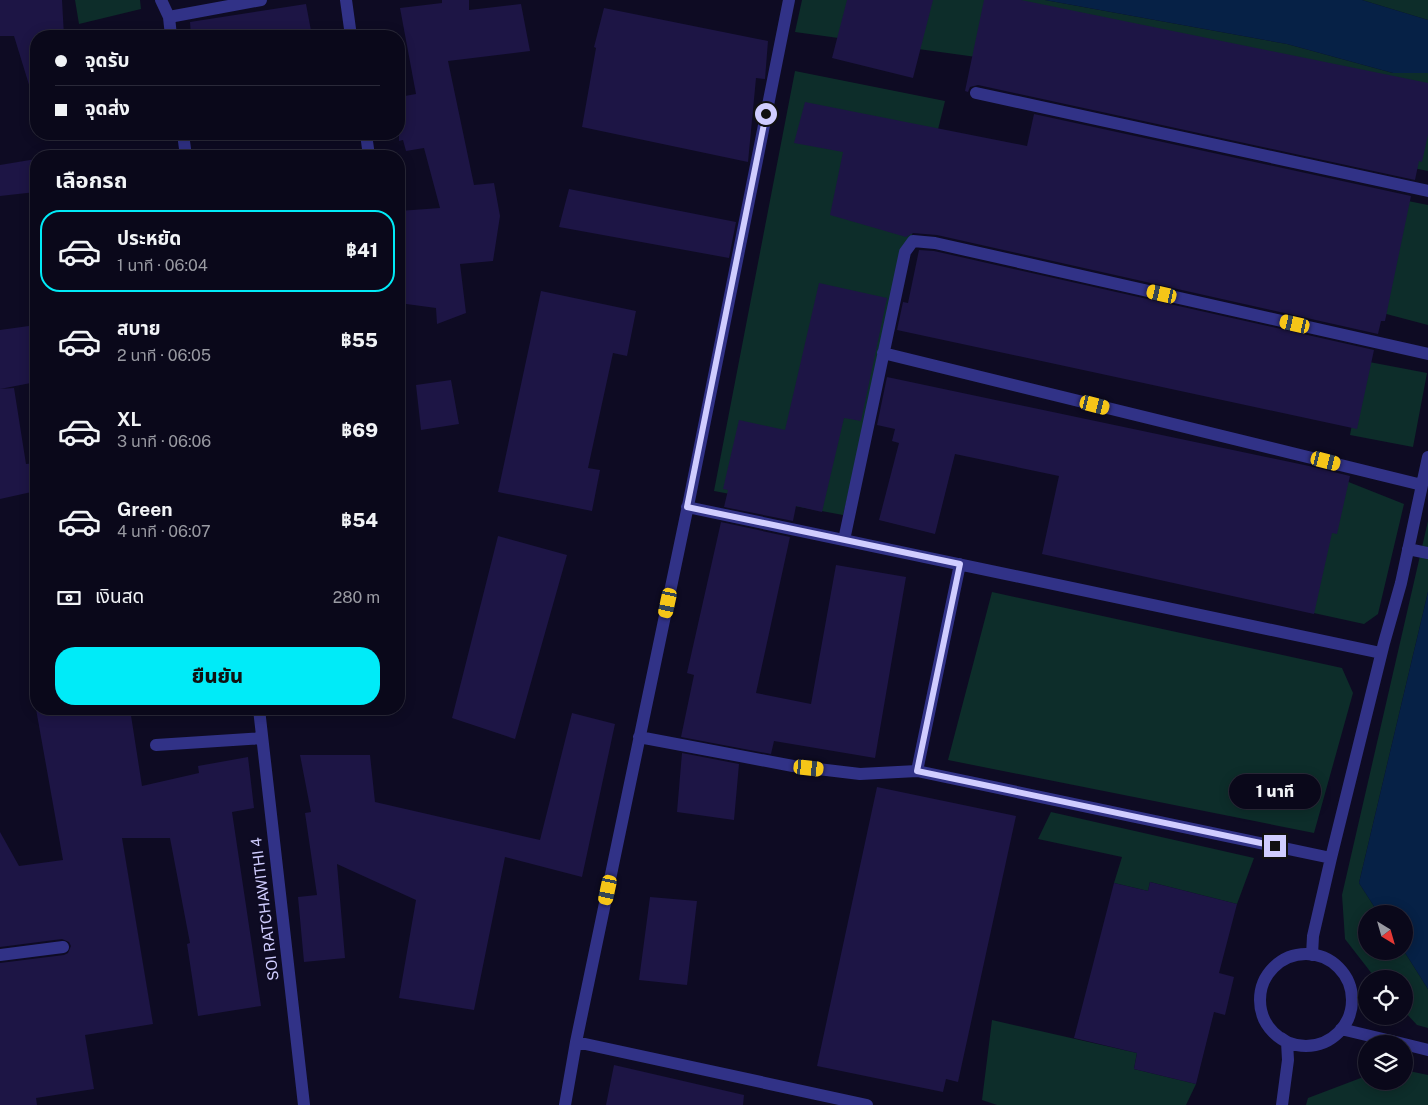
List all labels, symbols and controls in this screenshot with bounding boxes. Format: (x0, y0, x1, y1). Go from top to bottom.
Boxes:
text: จุดรับ (85, 49, 130, 71)
text: จุดส่ง (85, 97, 130, 119)
route start (755, 103, 777, 125)
text: เลือกรถ (55, 167, 128, 193)
text: ประหยัด (117, 227, 181, 249)
icon: car (57, 229, 102, 274)
text: ฿41 (346, 239, 378, 261)
text: 1 นาที · 06:04 (117, 256, 208, 275)
car (1145, 283, 1178, 305)
car (1278, 313, 1311, 335)
text: สบาย (117, 317, 161, 339)
icon: car (57, 319, 102, 364)
text: ฿55 (341, 329, 378, 351)
text: 2 นาที · 06:05 (117, 346, 211, 365)
car (1078, 394, 1111, 416)
text: XL (117, 408, 142, 430)
icon: car (57, 409, 102, 454)
text: ฿69 (341, 419, 378, 441)
text: 3 นาที · 06:06 (117, 432, 211, 451)
car (1309, 450, 1342, 472)
text: Green (117, 498, 172, 520)
icon: car (57, 499, 102, 544)
text: ฿54 (341, 509, 378, 531)
text: 4 นาที · 06:07 (117, 522, 211, 541)
icon: cash (55, 584, 83, 612)
text: เงินสด (95, 585, 144, 607)
car (657, 587, 678, 619)
text: 280 m (333, 588, 380, 607)
button: ยืนยัน (55, 647, 380, 705)
car (793, 759, 824, 777)
callout: 1 นาที (1229, 774, 1321, 808)
text: 1 นาที (1256, 782, 1294, 801)
route end (1264, 835, 1286, 857)
street label: SOI RATCHAWITHI 4 (247, 837, 282, 982)
car (597, 874, 618, 906)
north arrow (1358, 905, 1412, 960)
map controls (1358, 905, 1413, 1090)
button: locate (1358, 970, 1413, 1025)
button: layers (1358, 1035, 1413, 1090)

